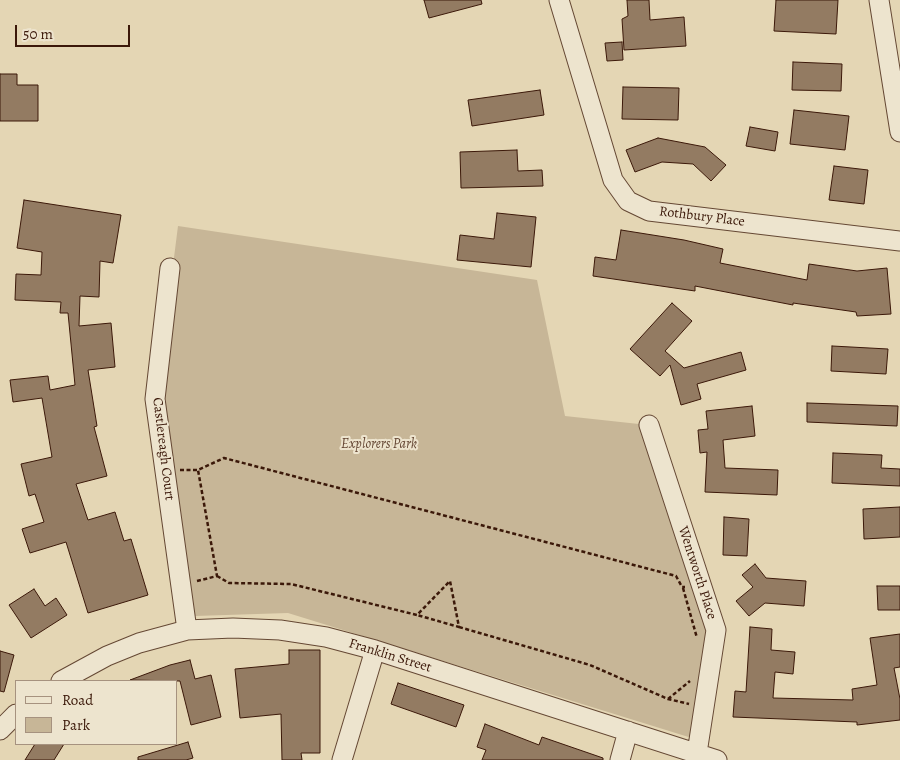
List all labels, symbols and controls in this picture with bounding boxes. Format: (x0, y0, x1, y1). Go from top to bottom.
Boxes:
scale bar (18, 15, 132, 47)
text: 50 m (23, 24, 53, 44)
street label: Rothbury Place (658, 203, 746, 231)
street label: Castlereagh Court (148, 397, 178, 501)
park label: Explorers Park (341, 437, 417, 453)
street label: Wentworth Place (674, 524, 720, 622)
street label: Franklin Street (347, 635, 433, 677)
legend (15, 680, 178, 745)
text: Road (62, 690, 93, 710)
text: Park (62, 715, 90, 735)

